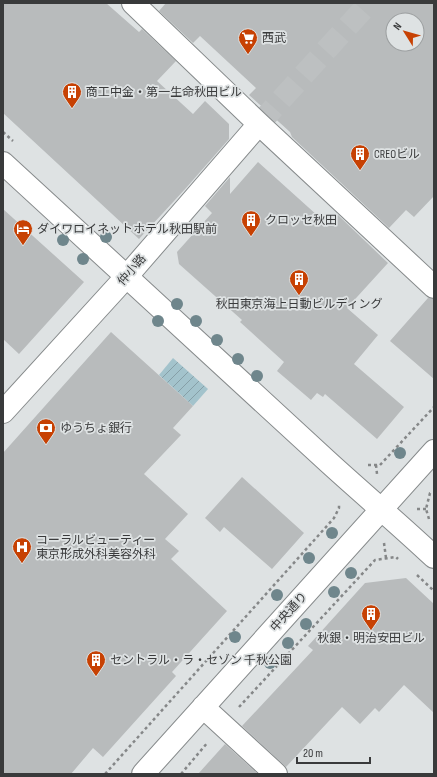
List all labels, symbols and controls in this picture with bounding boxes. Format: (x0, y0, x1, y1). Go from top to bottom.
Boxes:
north arrow (385, 12, 425, 52)
text: N (390, 20, 404, 33)
supermarket icon: 西武 (237, 27, 259, 55)
place label: 西武 (262, 31, 286, 46)
building icon: 商工中金・第一生命秋田ビル (61, 81, 83, 109)
place label: 商工中金・第一生命秋田ビル (86, 85, 242, 100)
building icon: CREOビル (349, 143, 371, 171)
place label: CREOビル (374, 147, 420, 162)
building icon: クロッセ秋田 (240, 209, 262, 237)
place label: クロッセ秋田 (265, 213, 337, 228)
hotel icon: ダイワロイネットホテル秋田駅前 (12, 218, 34, 246)
place label: ダイワロイネットホテル秋田駅前 (37, 222, 217, 237)
street label: 仲小路 (115, 251, 149, 289)
building icon: 秋田東京海上日動ビルディング (288, 268, 310, 296)
place label: 秋田東京海上日動ビルディング (215, 297, 383, 312)
bank icon: ゆうちょ銀行 (35, 417, 57, 445)
place label: ゆうちょ銀行 (60, 421, 132, 436)
place label: コーラルビューティー 東京形成外科美容外科 (36, 533, 156, 562)
hospital icon: コーラルビューティー 東京形成外科美容外科 (11, 536, 33, 564)
street label: 中央通り (267, 589, 311, 635)
building icon: 秋銀・明治安田ビル (360, 603, 382, 631)
place label: 秋銀・明治安田ビル (317, 631, 425, 646)
building icon: セントラル・ラ・セゾン 千秋公園 (85, 649, 107, 677)
place label: セントラル・ラ・セゾン 千秋公園 (110, 653, 292, 668)
scale bar (297, 739, 370, 765)
text: 20 m (303, 746, 323, 761)

